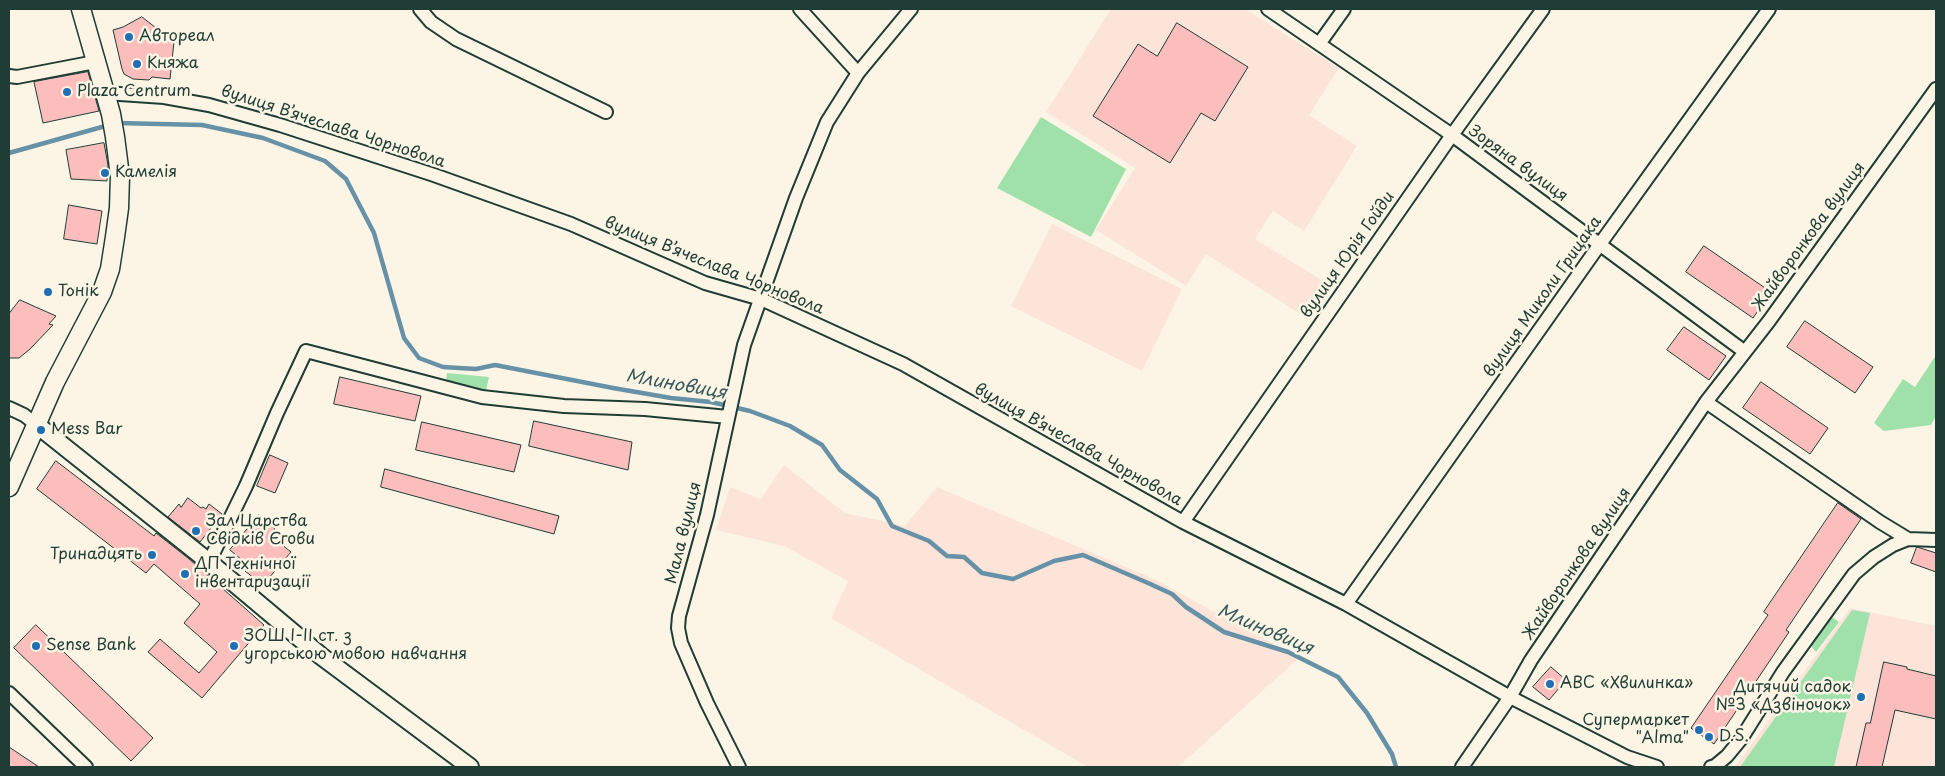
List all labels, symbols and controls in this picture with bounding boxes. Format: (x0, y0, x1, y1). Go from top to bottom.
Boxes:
place label: Автореал (139, 27, 215, 47)
marker: Автореал (123, 31, 135, 43)
place label: Княжа (147, 54, 199, 74)
marker: Княжа (131, 58, 143, 70)
place label: Plaza Centrum (77, 82, 191, 102)
street label: вулиця Вʼячеслава Чорновола (218, 82, 448, 172)
marker: Plaza Centrum (61, 86, 73, 98)
street label: Зоряна вулиця (1465, 122, 1571, 206)
street label: Жайворонкова вулиця (1748, 159, 1870, 315)
place label: Камелія (115, 163, 177, 183)
marker: Камелія (99, 167, 111, 179)
street label: вулиця Юрія Гойди (1297, 188, 1399, 322)
street label: вулиця Вʼячеслава Чорновола (602, 213, 826, 319)
street label: вулиця Миколи Грицака (1480, 213, 1606, 381)
place label: Тонік (58, 282, 99, 302)
marker: Тонік (42, 286, 54, 298)
water label: Млиновиця (624, 366, 728, 404)
street label: вулиця Вʼячеслава Чорновола (971, 380, 1185, 510)
place label: Mess Bar (51, 420, 122, 440)
marker: Mess Bar (35, 424, 47, 436)
street label: Мала вулиця (662, 480, 706, 586)
street label: Жайворонкова вулиця (1519, 484, 1635, 644)
place label: Зал Царства Свідків Єгови (206, 512, 315, 550)
marker: Зал Царства Свідків Єгови (190, 525, 202, 537)
place label: Тринадцять (50, 545, 142, 565)
marker: Тринадцять (146, 549, 158, 561)
place label: ДП Технічної інвентаризації (195, 555, 310, 593)
marker: ДП Технічної інвентаризації (179, 568, 191, 580)
water label: Млиновиця (1214, 600, 1316, 660)
place label: ЗОШ І-ІІ ст. з угорською мовою навчання (244, 627, 467, 665)
place label: Sense Bank (46, 636, 136, 656)
marker: Sense Bank (30, 640, 42, 652)
marker: ЗОШ І-ІІ ст. з угорською мовою навчання (228, 640, 240, 652)
place label: АВС «Хвилинка» (1560, 674, 1693, 694)
marker: АВС «Хвилинка» (1544, 678, 1556, 690)
place label: Дитячий садок №3 «Дзвіночок» (1716, 678, 1851, 716)
marker: Дитячий садок №3 «Дзвіночок» (1855, 691, 1867, 703)
place label: Супермаркет "Alma" (1582, 711, 1689, 749)
marker: Супермаркет "Alma" (1693, 724, 1705, 736)
place label: D.S. (1719, 727, 1749, 747)
marker: D.S. (1703, 731, 1715, 743)

